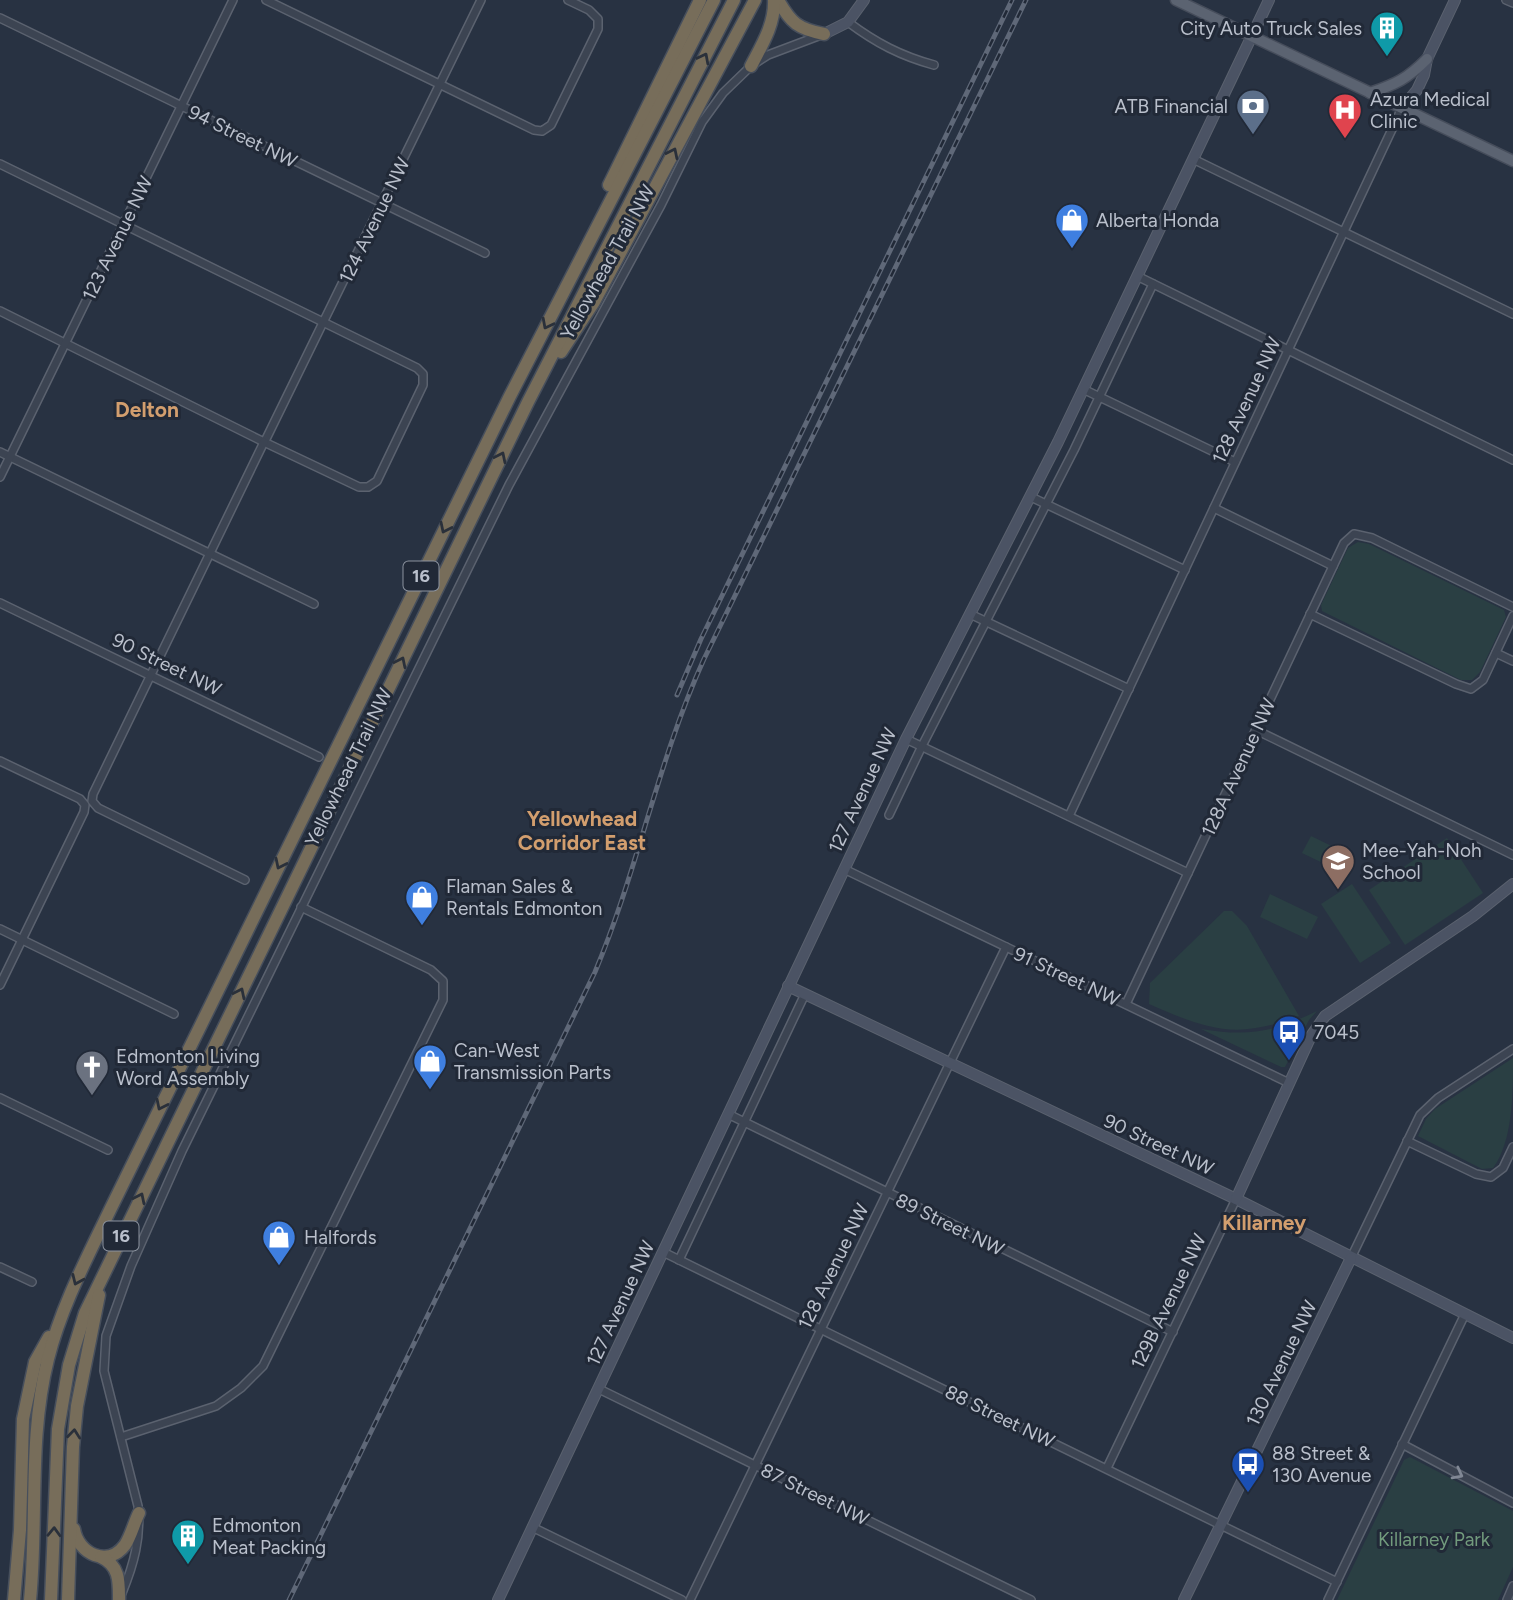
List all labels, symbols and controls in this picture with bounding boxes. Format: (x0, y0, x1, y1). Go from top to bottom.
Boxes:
building icon: City Auto Truck Sales (1368, 9, 1406, 58)
place label: City Auto Truck Sales (1180, 17, 1362, 40)
one-way arrow (695, 53, 709, 65)
bank icon: ATB Financial (1234, 87, 1272, 136)
place label: Azura Medical Clinic (1370, 88, 1490, 133)
hospital icon: Azura Medical Clinic (1326, 91, 1364, 140)
place label: ATB Financial (1114, 95, 1228, 118)
street label: 94 Street NW (185, 100, 302, 173)
one-way arrow (664, 148, 678, 160)
street label: 124 Avenue NW (334, 153, 415, 287)
street label: 123 Avenue NW (77, 172, 158, 304)
street label: Yellowhead Trail NW (555, 180, 660, 344)
shop icon: Alberta Honda (1053, 201, 1091, 250)
place label: Alberta Honda (1096, 209, 1219, 232)
one-way arrow (541, 317, 555, 329)
street label: 128 Avenue NW (1207, 333, 1286, 467)
district label: Delton (115, 397, 179, 422)
one-way arrow (493, 452, 507, 464)
one-way arrow (440, 521, 454, 533)
road number: 16 (404, 562, 438, 590)
street label: 90 Street NW (109, 628, 226, 701)
one-way arrow (393, 657, 407, 669)
street label: Yellowhead Trail NW (300, 684, 397, 850)
street label: 128A Avenue NW (1196, 694, 1281, 840)
street label: 127 Avenue NW (823, 723, 902, 856)
district label: Yellowhead Corridor East (518, 806, 646, 855)
place label: Mee-Yah-Noh School (1362, 839, 1482, 884)
school or university icon: Mee-Yah-Noh School (1319, 842, 1357, 891)
one-way arrow (274, 857, 288, 869)
place label: Flaman Sales & Rentals Edmonton (446, 875, 602, 920)
shop icon: Flaman Sales & Rentals Edmonton (403, 878, 441, 927)
street label: 91 Street NW (1010, 942, 1124, 1011)
one-way arrow (231, 988, 245, 1000)
bus stop icon: 7045 (1270, 1013, 1308, 1062)
place label: 7045 (1314, 1021, 1359, 1044)
place label: Can-West Transmission Parts (454, 1039, 611, 1084)
shop icon: Can-West Transmission Parts (411, 1042, 449, 1091)
place label: Edmonton Living Word Assembly (116, 1045, 260, 1090)
church icon: Edmonton Living Word Assembly (73, 1048, 111, 1097)
one-way arrow (156, 1098, 170, 1110)
street label: 90 Street NW (1100, 1109, 1218, 1180)
street label: 89 Street NW (892, 1188, 1009, 1261)
one-way arrow (131, 1193, 145, 1205)
street label: 128 Avenue NW (793, 1199, 874, 1333)
district label: Killarney (1222, 1210, 1307, 1235)
shop icon: Halfords (260, 1218, 298, 1267)
road number: 16 (104, 1222, 138, 1251)
place label: Halfords (304, 1226, 377, 1249)
street label: 129B Avenue NW (1126, 1229, 1211, 1373)
street label: 127 Avenue NW (581, 1236, 660, 1369)
one-way arrow (71, 1273, 85, 1285)
street label: 130 Avenue NW (1241, 1296, 1322, 1430)
street label: 88 Street NW (941, 1380, 1059, 1453)
one-way arrow (66, 1428, 81, 1439)
place label: 88 Street & 130 Avenue (1272, 1442, 1371, 1487)
bus stop icon: 88 Street & 130 Avenue (1229, 1445, 1267, 1494)
street label: 87 Street NW (757, 1458, 873, 1531)
one-way arrow (1451, 1465, 1463, 1479)
place label: Edmonton Meat Packing (212, 1514, 326, 1559)
building icon: Edmonton Meat Packing (169, 1517, 207, 1566)
one-way arrow (46, 1526, 61, 1537)
park label: Killarney Park (1378, 1528, 1491, 1551)

